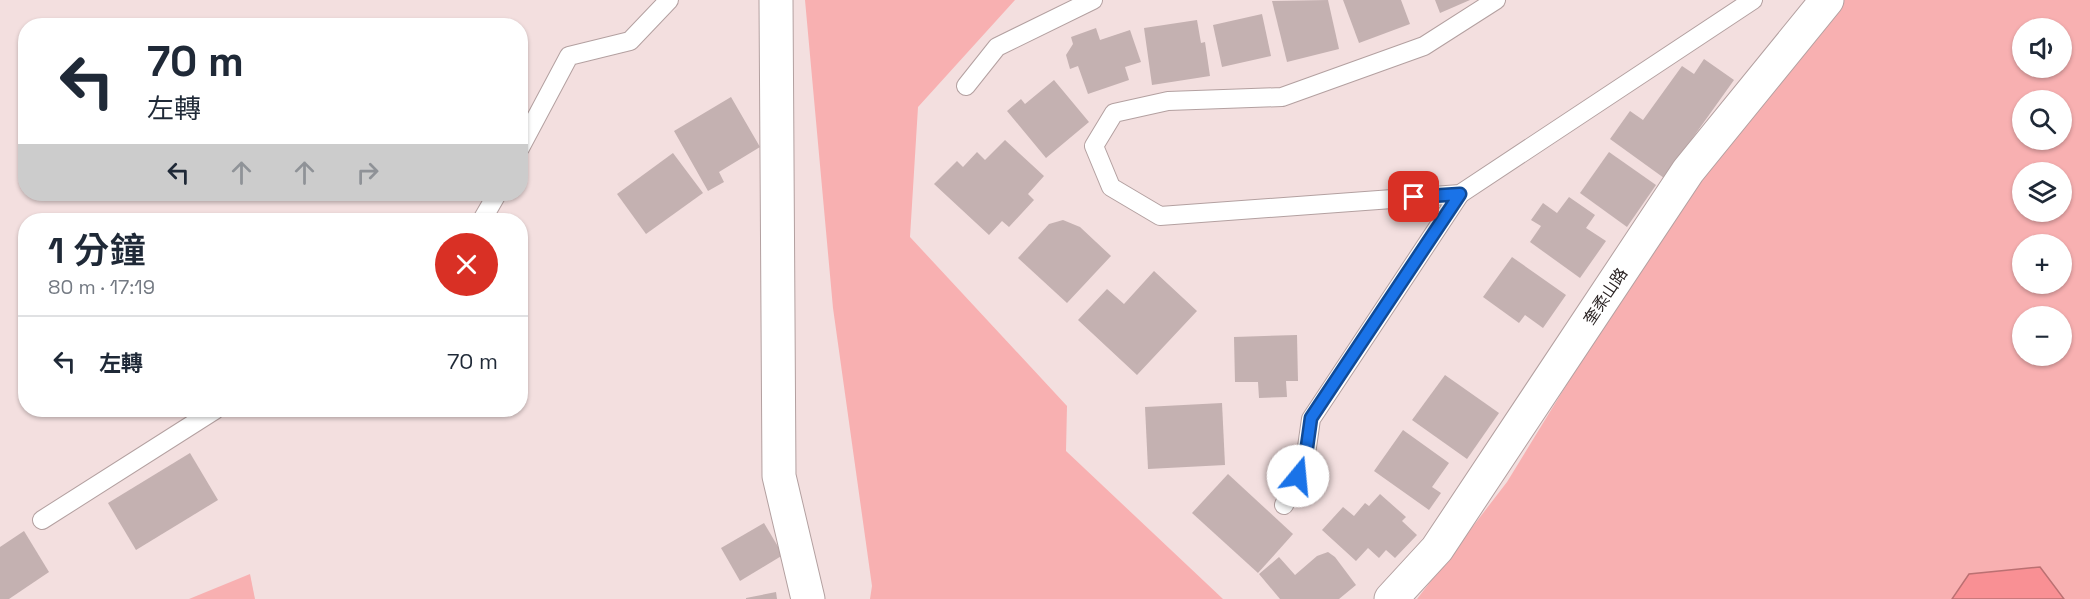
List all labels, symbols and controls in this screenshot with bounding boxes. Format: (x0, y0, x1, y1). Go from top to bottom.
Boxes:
map controls (2012, 18, 2072, 366)
button: sound (2012, 18, 2072, 78)
text: 70 m (147, 35, 244, 88)
icon: left (48, 42, 126, 120)
button: search (2012, 90, 2072, 150)
text: 左轉 (147, 91, 201, 126)
icon: left (162, 156, 195, 189)
icon: ahead (225, 156, 258, 189)
icon: ahead (288, 156, 321, 189)
icon: right (351, 156, 384, 189)
button: layers (2012, 162, 2072, 222)
pin (1388, 171, 1439, 222)
icon: arrive (1397, 180, 1430, 213)
text: 1 分鐘 (48, 228, 145, 274)
button: close (435, 233, 498, 296)
button: + (2012, 234, 2072, 294)
street label: 奎柔山路 (1579, 264, 1632, 329)
text: 80 m · 17:19 (48, 274, 155, 300)
button: − (2012, 306, 2072, 366)
icon: left (48, 345, 81, 378)
text: 70 m (447, 347, 498, 375)
text: 左轉 (99, 349, 143, 377)
position arrow (1266, 444, 1330, 508)

